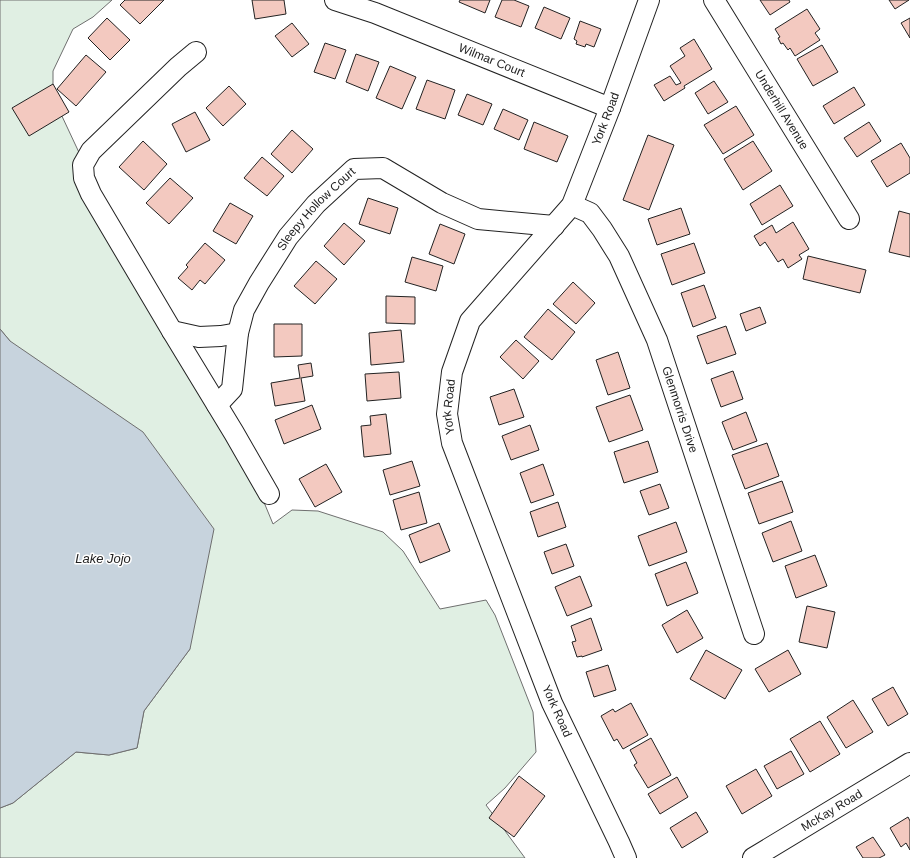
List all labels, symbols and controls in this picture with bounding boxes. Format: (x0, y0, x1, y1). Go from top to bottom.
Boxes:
street label: Wilmar Court (457, 41, 527, 80)
street label: Underhill Avenue (752, 68, 812, 152)
street label: York Road (589, 91, 622, 147)
street label: Sleepy Hollow Court (274, 164, 359, 253)
street label: Glenmorris Drive (659, 365, 701, 455)
street label: York Road (439, 378, 458, 435)
water label: Lake Jojo (75, 551, 131, 566)
street label: York Road (539, 683, 575, 739)
street label: McKay Road (799, 787, 865, 834)

